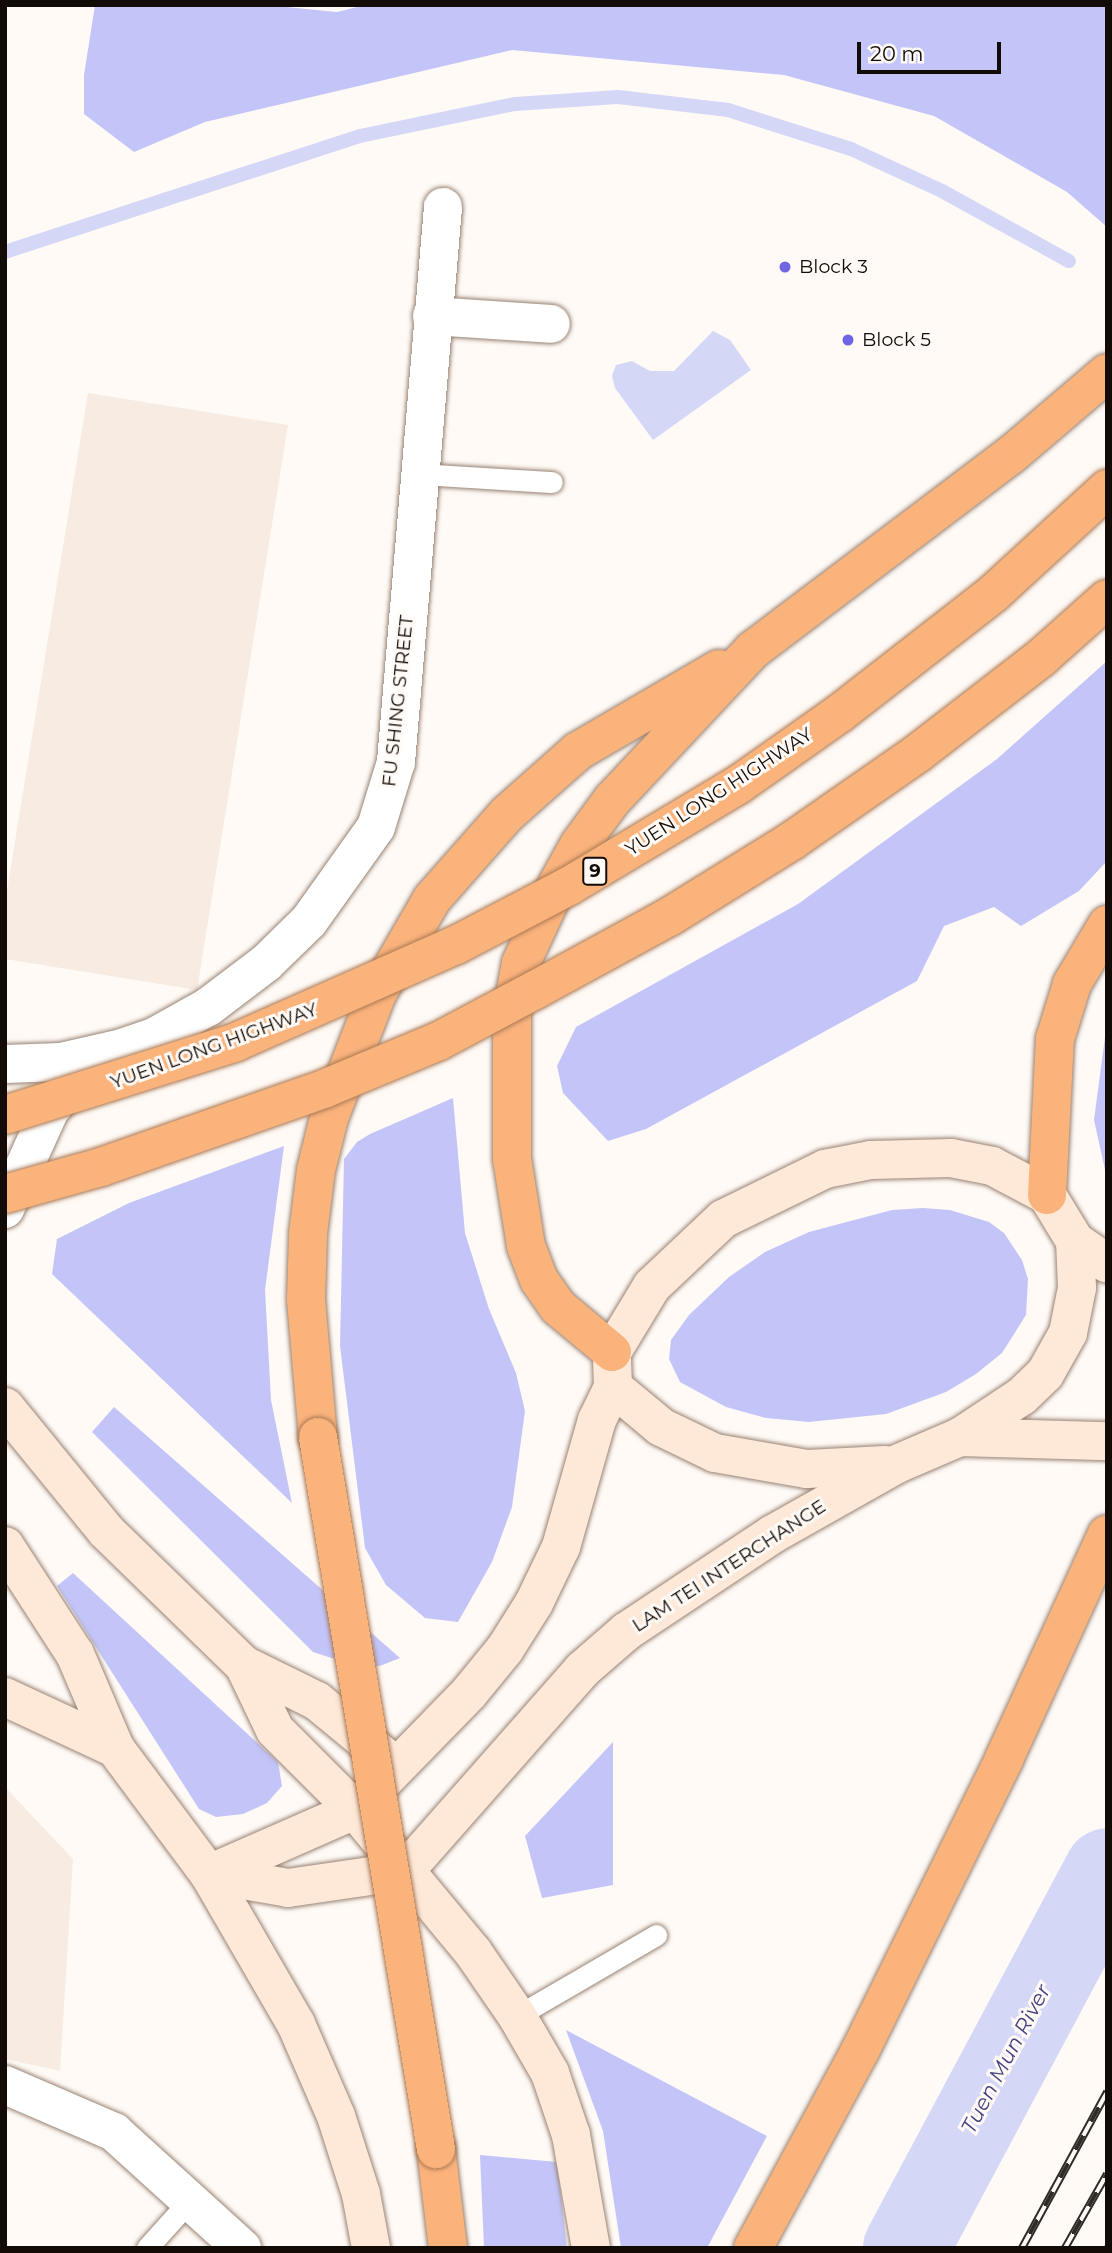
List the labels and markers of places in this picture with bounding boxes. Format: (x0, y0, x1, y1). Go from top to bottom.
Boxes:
place label: Block 3 (799, 256, 868, 278)
marker: Block 3 (777, 259, 793, 275)
place label: Block 5 (862, 329, 931, 351)
marker: Block 5 (840, 332, 856, 348)

